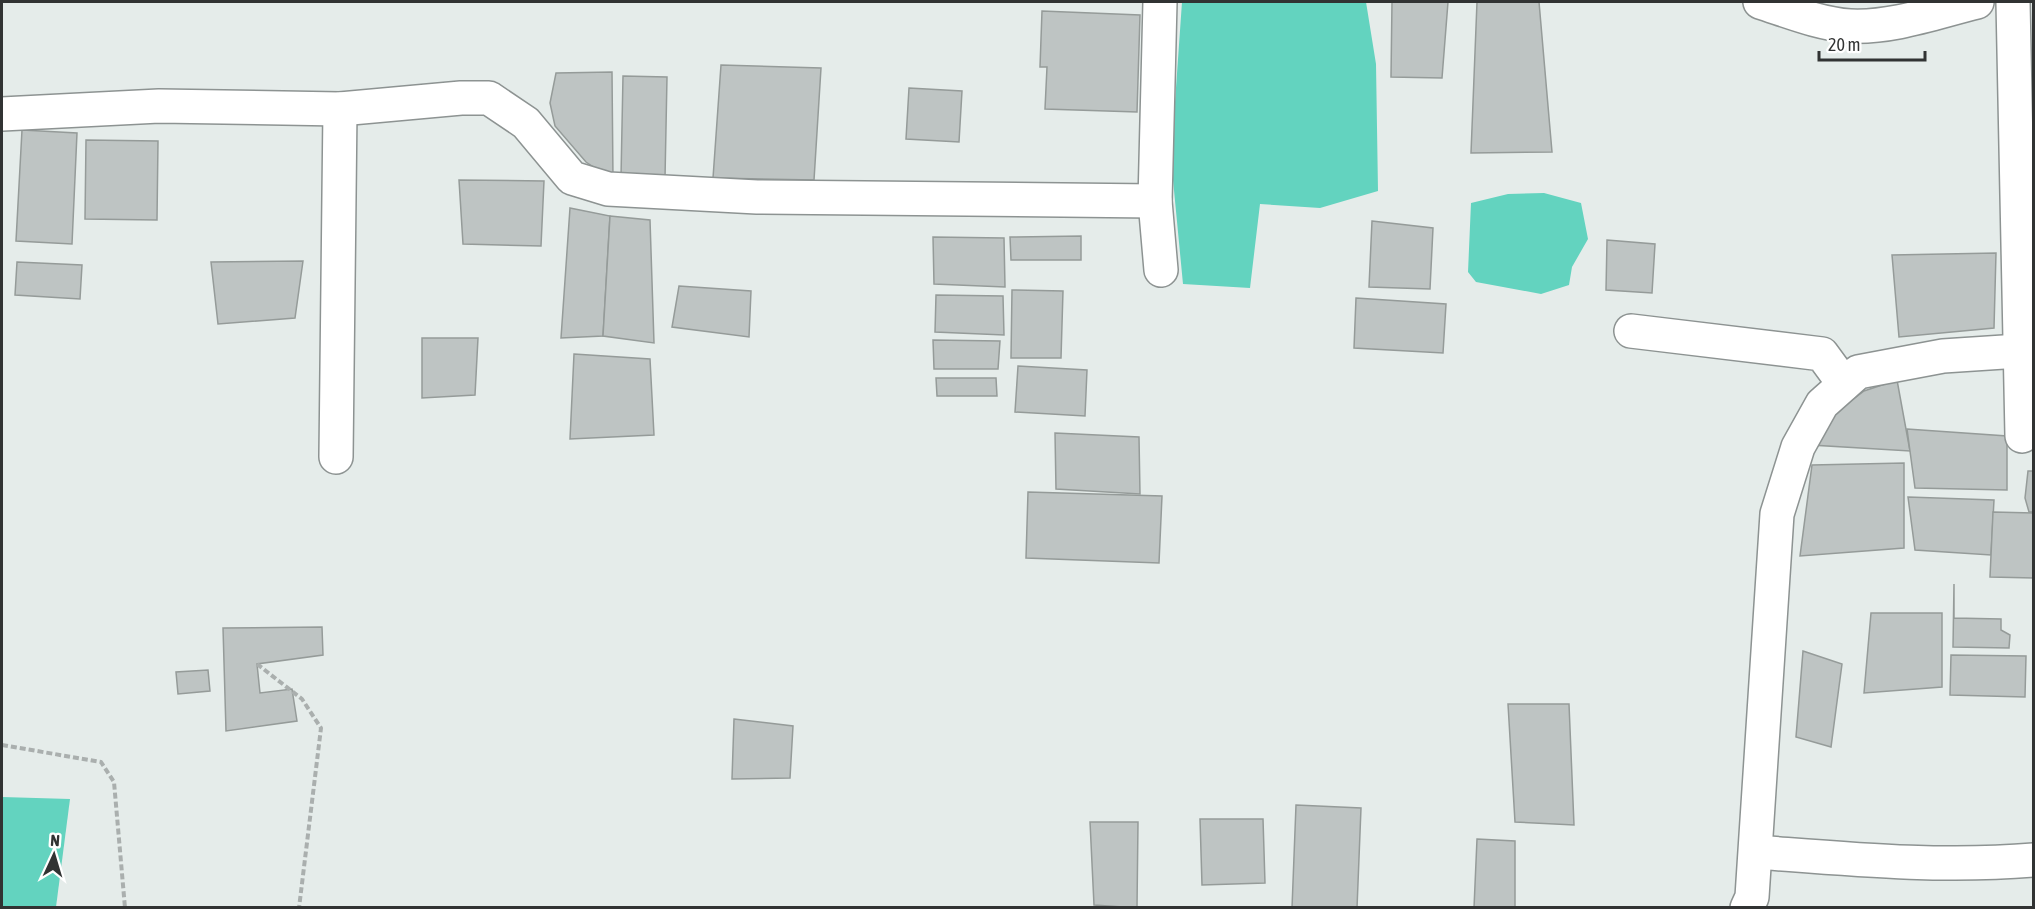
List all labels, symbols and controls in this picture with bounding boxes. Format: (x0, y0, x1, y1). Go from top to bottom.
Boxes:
scale bar (1819, 24, 1926, 62)
text: 20 m (1828, 34, 1860, 55)
north arrow (24, 825, 84, 885)
text: N (50, 831, 60, 849)

